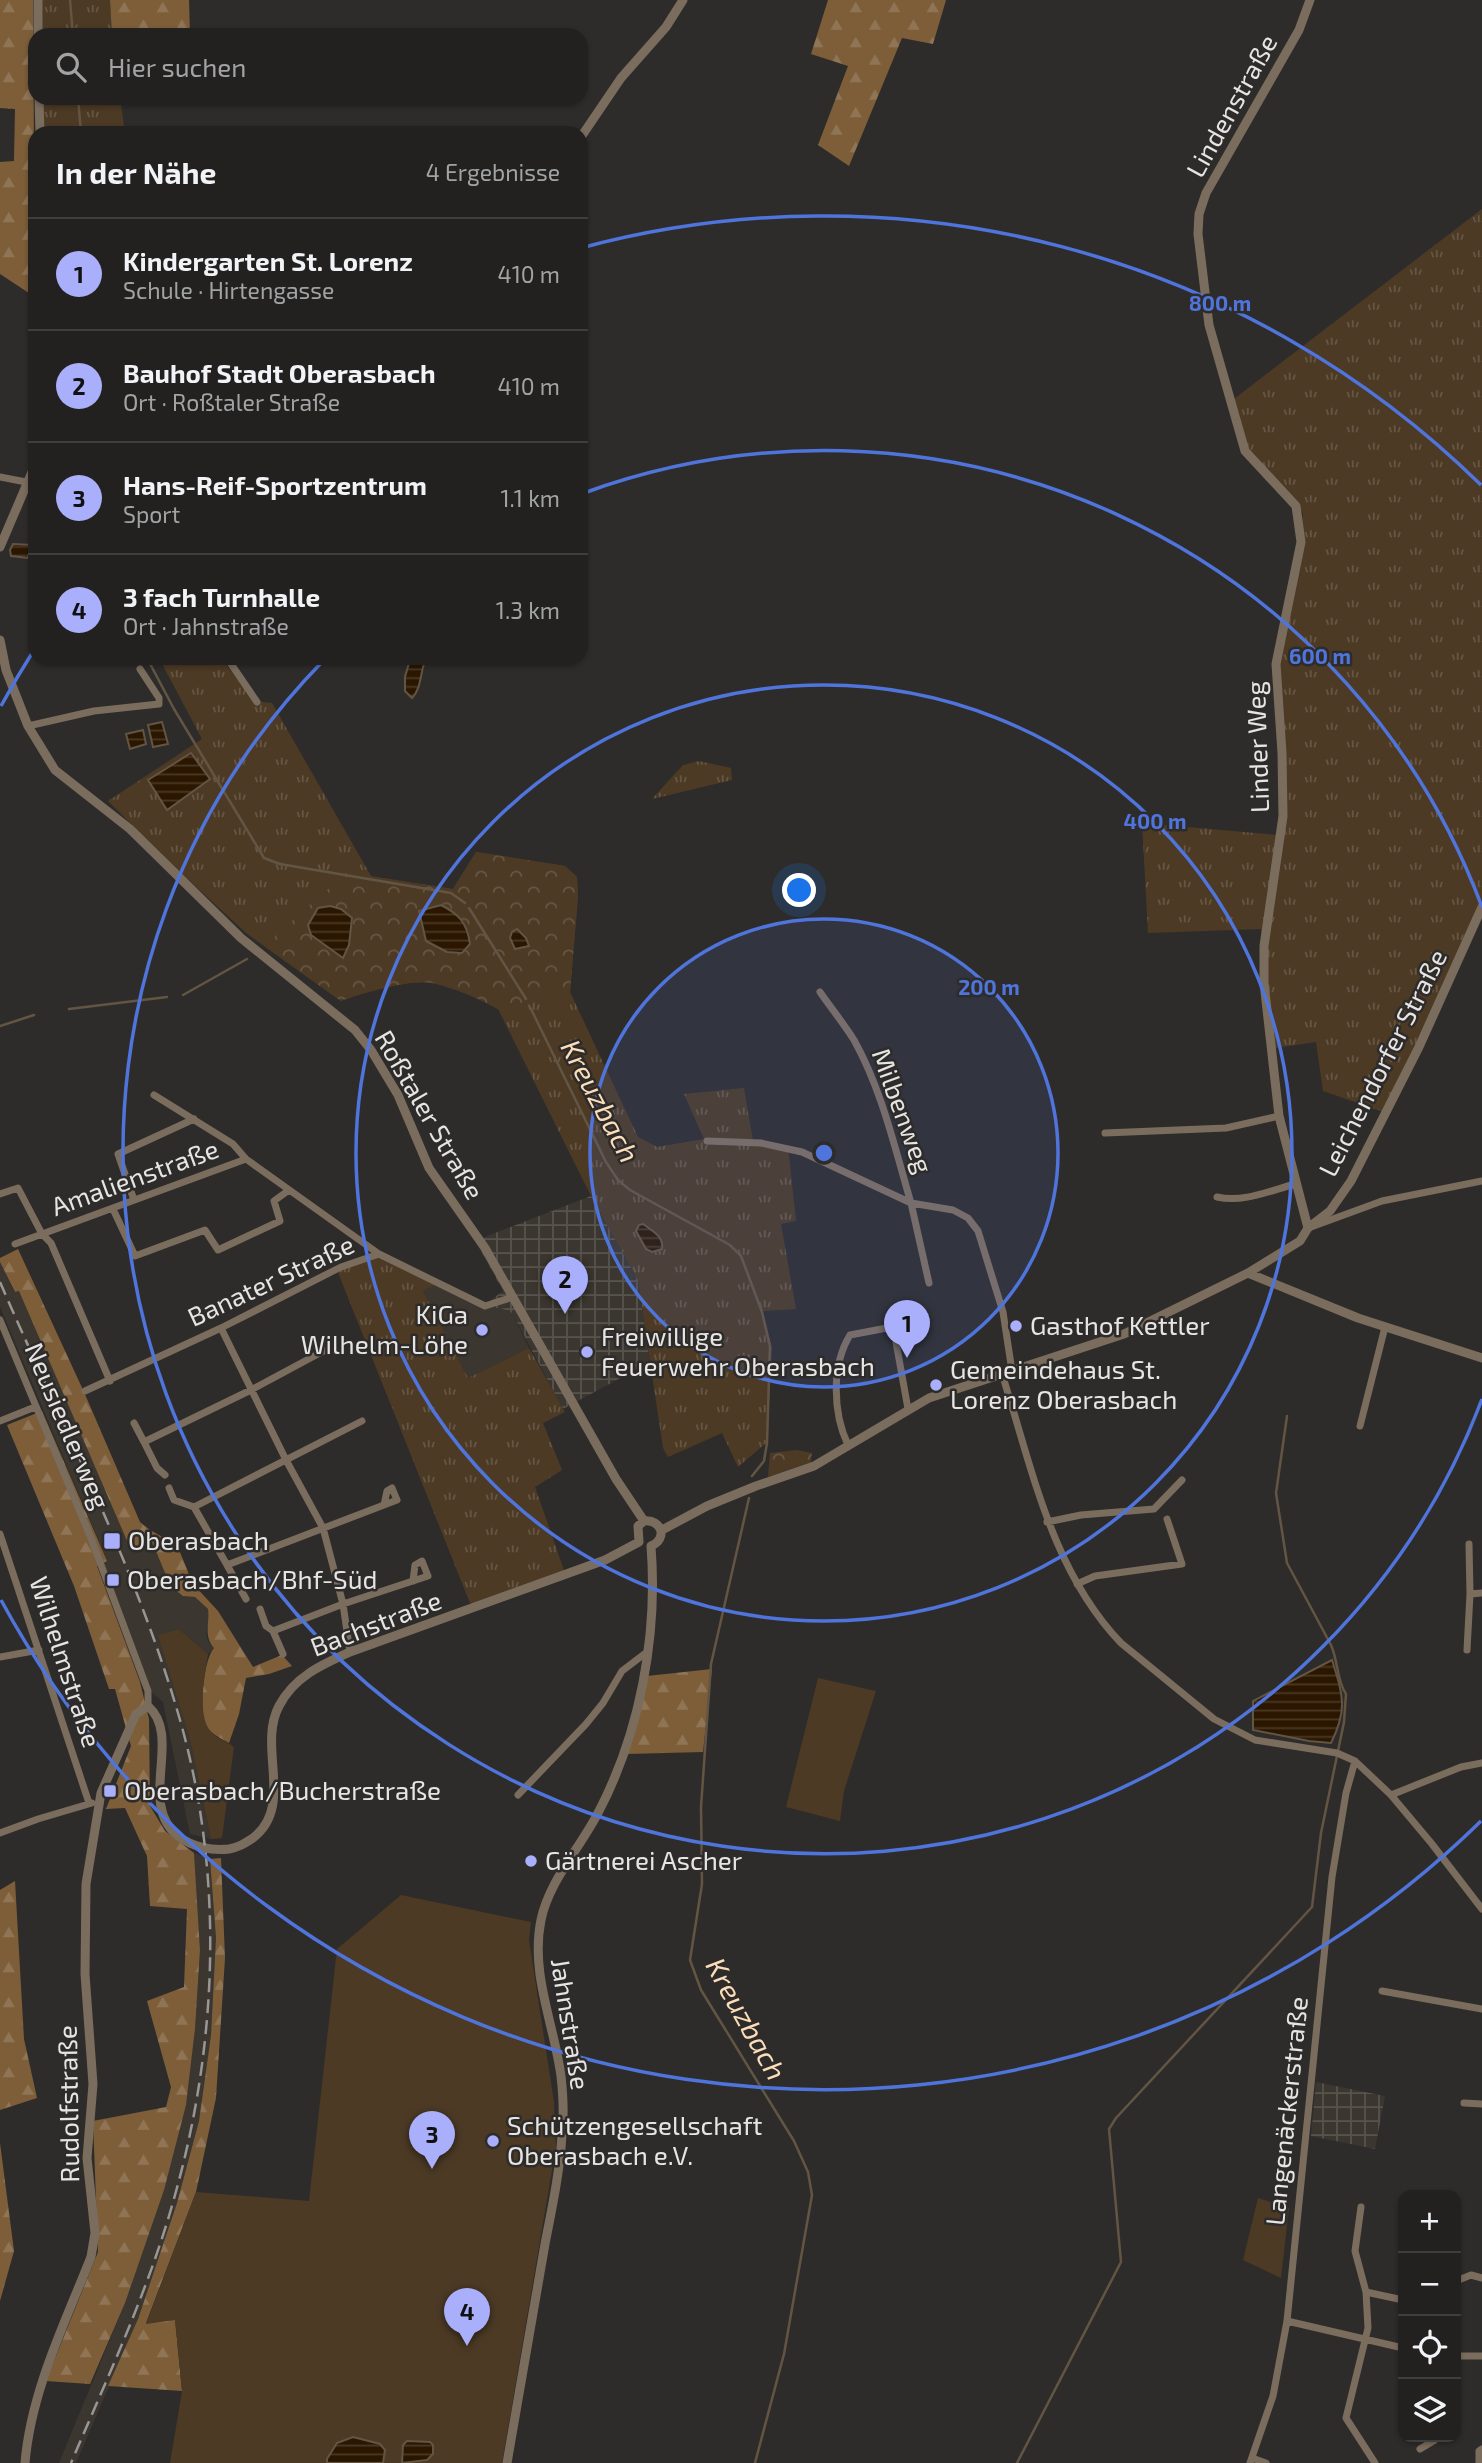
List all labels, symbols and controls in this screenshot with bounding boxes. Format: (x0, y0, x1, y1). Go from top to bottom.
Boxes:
search box (28, 28, 588, 105)
street label: Lindenstraße (1179, 29, 1283, 182)
icon: search (52, 48, 90, 86)
text: Hier suchen (108, 51, 246, 82)
text: In der Nähe (56, 154, 217, 190)
text: 4 Ergebnisse (426, 158, 560, 186)
text: Kindergarten St. Lorenz (123, 245, 413, 276)
text: 1 (74, 260, 84, 288)
text: 410 m (498, 260, 560, 288)
text: Schule · Hirtengasse (123, 276, 334, 304)
text: 800 m (1189, 290, 1251, 315)
text: Bauhof Stadt Oberasbach (123, 357, 436, 388)
text: 2 (72, 372, 86, 400)
text: 410 m (498, 372, 560, 400)
text: Ort · Roßtaler Straße (123, 388, 340, 416)
text: Hans-Reif-Sportzentrum (123, 469, 427, 500)
text: 3 (72, 484, 86, 512)
text: 1.1 km (500, 484, 560, 512)
text: Sport (123, 500, 180, 528)
text: 3 fach Turnhalle (123, 581, 320, 612)
text: 4 (72, 596, 86, 624)
text: 1.3 km (496, 596, 560, 624)
text: Ort · Jahnstraße (123, 612, 289, 640)
text: 600 m (1289, 643, 1351, 668)
street label: Linder Weg (1239, 681, 1274, 813)
text: 400 m (1124, 808, 1186, 833)
your location (782, 873, 816, 907)
street label: Leichendorfer Straße (1311, 944, 1452, 1181)
text: 200 m (958, 974, 1020, 999)
street label: Roßtaler Straße (369, 1024, 491, 1204)
water label: Kreuzbach (554, 1033, 647, 1168)
street label: Milbenweg (866, 1044, 940, 1177)
street label: Amalienstraße (47, 1132, 222, 1221)
centre of rings (812, 1141, 836, 1165)
street label: Banater Straße (182, 1228, 358, 1332)
pin: 2 (542, 1256, 588, 1314)
place label: KiGa Wilhelm-Löhe (301, 1298, 468, 1359)
pin: 1 (884, 1300, 930, 1358)
place label: Gasthof Kettler (1030, 1309, 1210, 1340)
marker: Gasthof Kettler (1008, 1318, 1024, 1334)
place label: Freiwillige Feuerwehr Oberasbach (601, 1320, 875, 1381)
marker: KiGa Wilhelm-Löhe (474, 1322, 490, 1338)
street label: Neusiedlerweg (19, 1338, 117, 1513)
marker: Freiwillige Feuerwehr Oberasbach (579, 1344, 595, 1360)
place label: Gemeindehaus St. Lorenz Oberasbach (950, 1353, 1177, 1414)
marker: Gemeindehaus St. Lorenz Oberasbach (928, 1377, 944, 1393)
place label: Oberasbach (128, 1524, 269, 1555)
marker: Oberasbach (102, 1531, 122, 1551)
place label: Oberasbach/Bhf-Süd (127, 1563, 377, 1594)
street label: Wilhelmstraße (24, 1572, 109, 1751)
marker: Oberasbach/Bhf-Süd (105, 1572, 121, 1588)
street label: Bachstraße (306, 1583, 445, 1662)
place label: Oberasbach/Bucherstraße (124, 1774, 441, 1805)
marker: Oberasbach/Bucherstraße (102, 1783, 118, 1799)
place label: Gärtnerei Ascher (545, 1844, 742, 1875)
marker: Gärtnerei Ascher (523, 1853, 539, 1869)
water label: Kreuzbach (699, 1952, 794, 2086)
street label: Jahnstraße (546, 1956, 597, 2092)
street label: Langenäckerstraße (1258, 1995, 1313, 2227)
street label: Rudolfstraße (51, 2025, 84, 2183)
place label: Schützengesellschaft Oberasbach e.V. (507, 2109, 763, 2170)
pin: 3 (409, 2111, 455, 2169)
marker: Schützengesellschaft Oberasbach e.V. (485, 2133, 501, 2149)
map controls (1398, 2190, 1461, 2442)
button: + (1398, 2190, 1461, 2253)
button: − (1398, 2253, 1461, 2316)
pin: 4 (444, 2288, 490, 2346)
button: locate (1398, 2316, 1461, 2379)
button: layers (1398, 2379, 1461, 2442)

